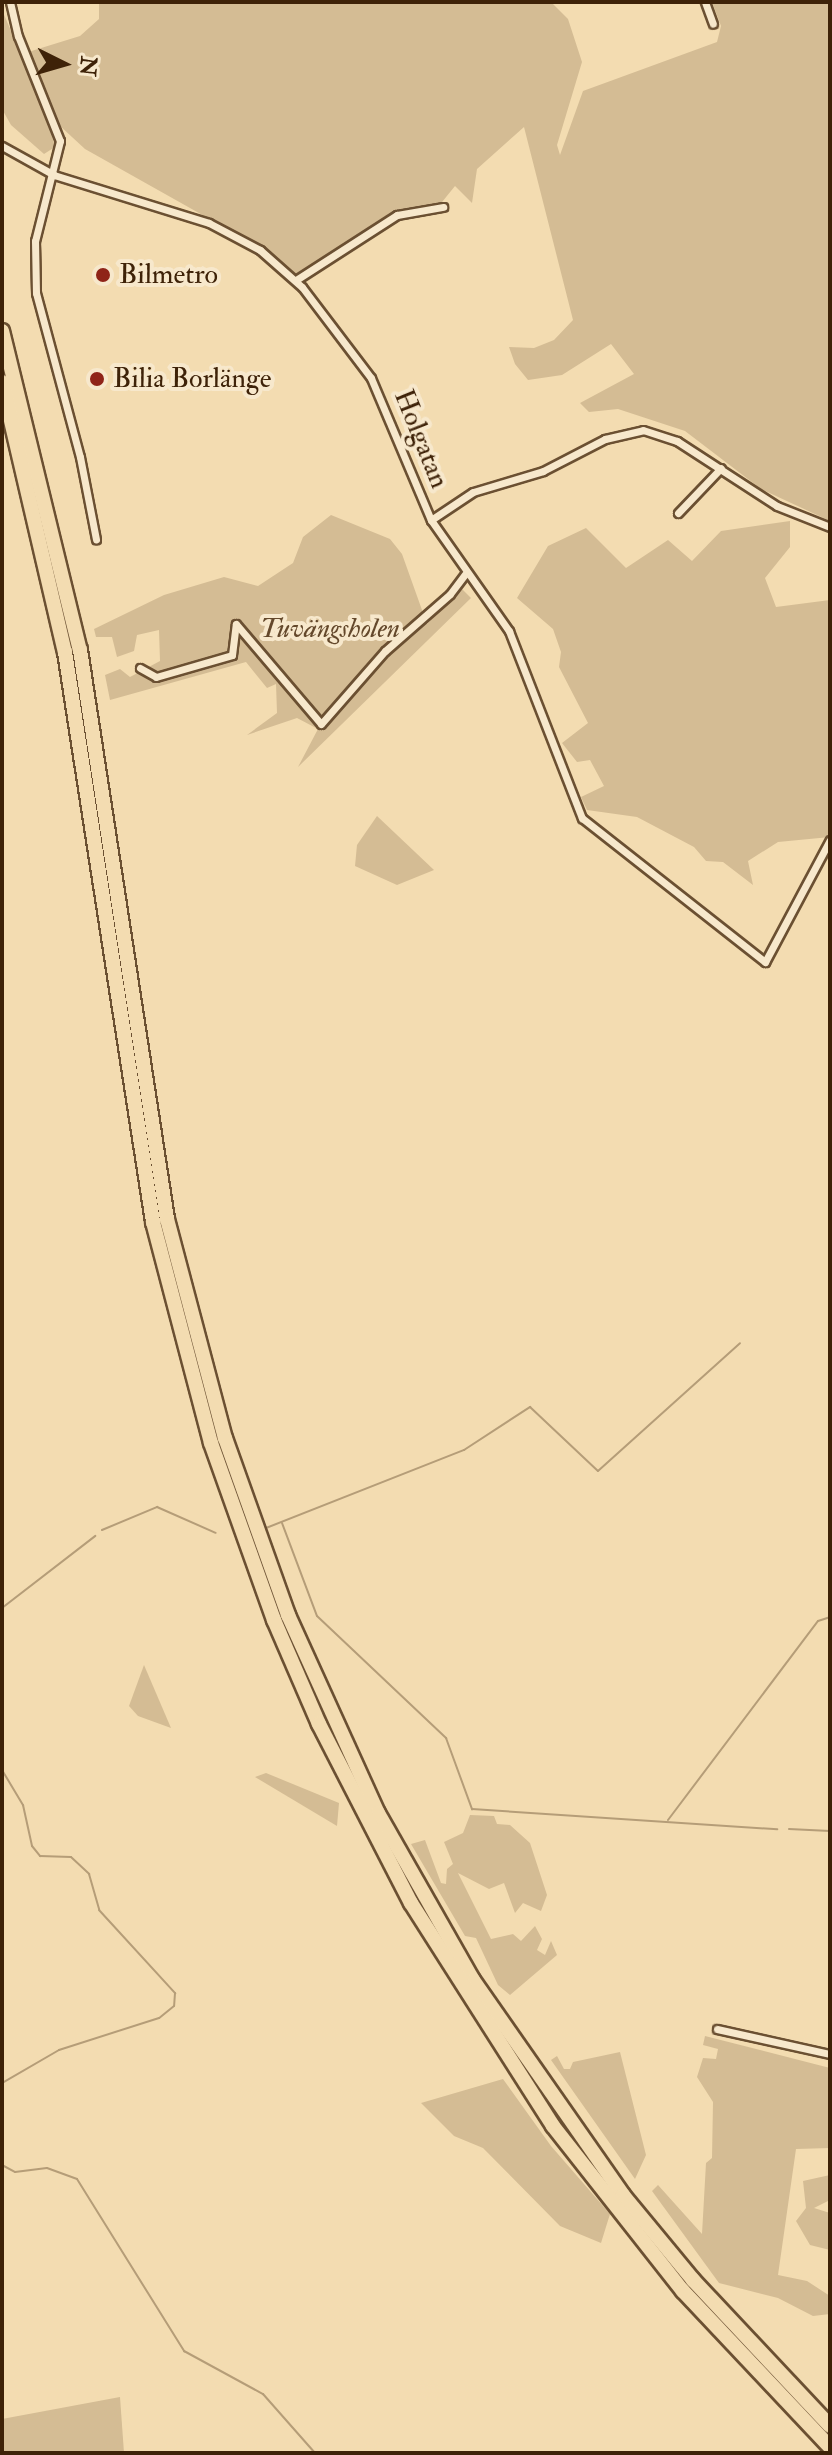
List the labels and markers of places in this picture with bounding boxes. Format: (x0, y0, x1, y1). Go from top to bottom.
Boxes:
place label: Bilmetro (119, 258, 218, 292)
marker: Bilmetro (94, 266, 112, 284)
place label: Bilia Borlänge (113, 362, 271, 396)
marker: Bilia Borlänge (88, 370, 106, 388)

